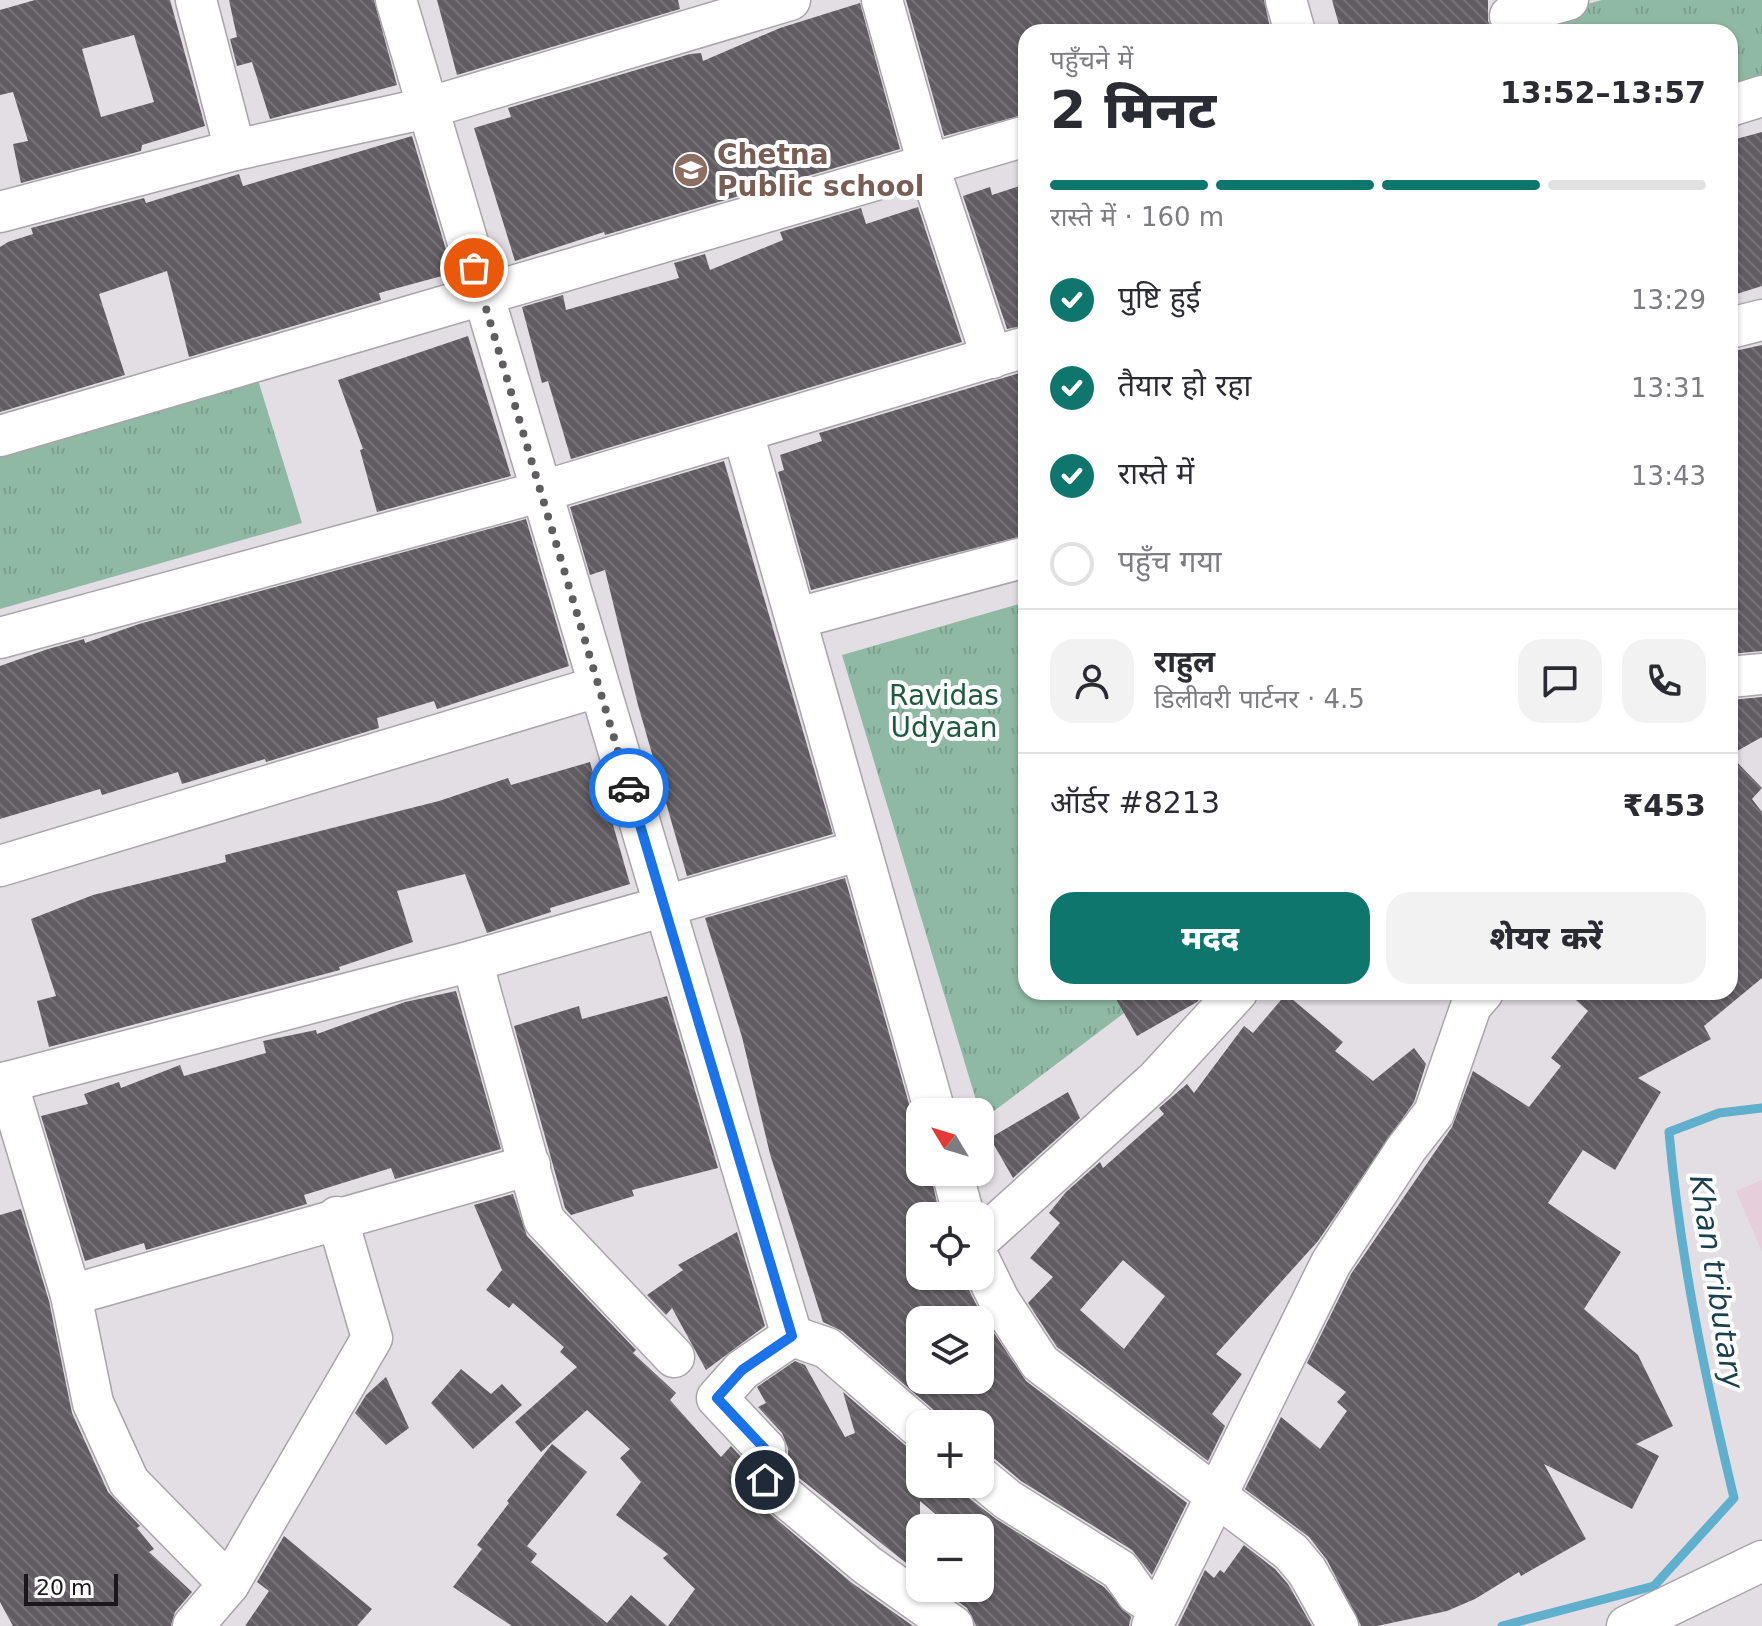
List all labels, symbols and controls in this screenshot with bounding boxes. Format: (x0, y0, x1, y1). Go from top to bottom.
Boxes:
text: पहुँचने में (1050, 45, 1133, 75)
text: 13:52–13:57 (1500, 75, 1706, 110)
text: 2 मिनट (1050, 80, 1216, 140)
place label: Chetna Public school (717, 138, 924, 203)
school or university icon: Chetna Public school (672, 151, 710, 189)
text: रास्ते में · 160 m (1050, 202, 1224, 232)
pin (440, 234, 508, 302)
icon: bag (452, 246, 496, 290)
icon: check (1050, 278, 1094, 322)
text: पुष्टि हुई (1118, 280, 1201, 315)
text: 13:29 (1631, 285, 1706, 315)
icon: check (1050, 366, 1094, 410)
text: तैयार हो रहा (1118, 368, 1251, 403)
text: 13:31 (1631, 373, 1706, 403)
icon: check (1050, 454, 1094, 498)
text: रास्ते में (1118, 456, 1194, 491)
text: 13:43 (1631, 461, 1706, 491)
text: पहुँच गया (1118, 544, 1222, 579)
button: person (1050, 639, 1134, 723)
button: chat (1518, 639, 1602, 723)
button: phone (1622, 639, 1706, 723)
text: राहुल (1154, 644, 1215, 679)
park label: Ravidas Udyaan (889, 679, 999, 744)
text: डिलीवरी पार्टनर · 4.5 (1154, 684, 1365, 714)
courier (589, 748, 669, 828)
icon: car (607, 766, 651, 810)
text: ऑर्डर #8213 (1050, 785, 1220, 820)
text: ₹453 (1623, 788, 1706, 823)
button: मदद (1050, 892, 1370, 984)
button: शेयर करें (1386, 892, 1706, 984)
north arrow (906, 1098, 994, 1186)
map controls (906, 1098, 994, 1602)
water label: Khan tributary (1683, 1172, 1751, 1393)
button: locate (906, 1202, 994, 1290)
button: layers (906, 1306, 994, 1394)
button: + (906, 1410, 994, 1498)
pin (731, 1446, 799, 1514)
icon: home (743, 1458, 787, 1502)
button: − (906, 1514, 994, 1602)
scale bar (24, 1570, 118, 1606)
text: 20 m (36, 1575, 92, 1600)

